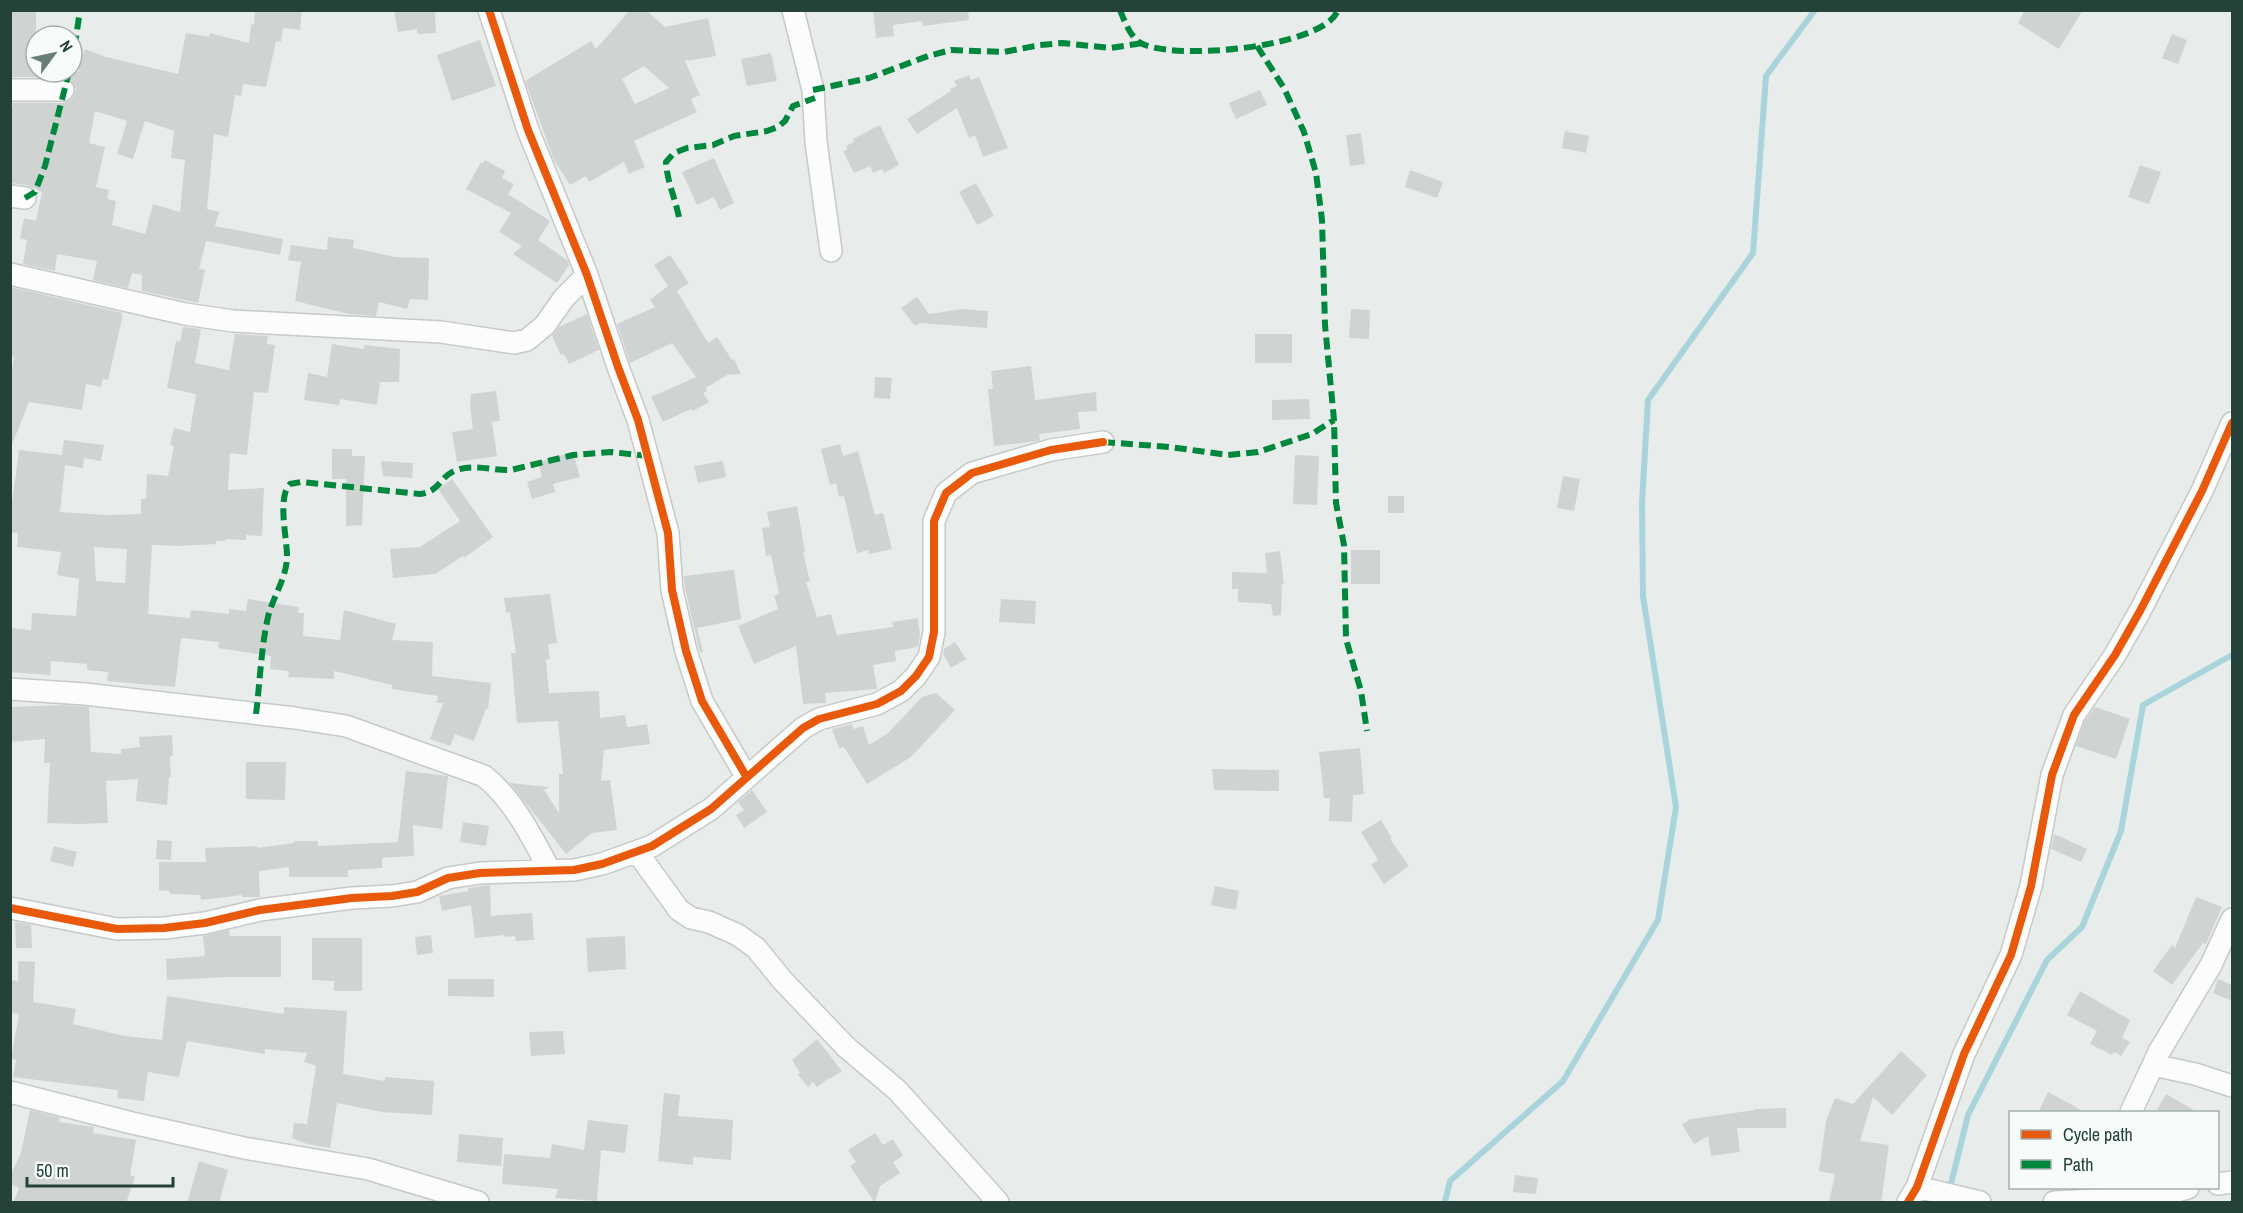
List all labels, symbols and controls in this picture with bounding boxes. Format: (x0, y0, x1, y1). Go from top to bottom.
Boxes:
north arrow (24, 24, 84, 84)
text: N (55, 36, 78, 56)
legend (2009, 1111, 2219, 1189)
text: Cycle path (2063, 1122, 2133, 1147)
scale bar (27, 1150, 172, 1188)
text: Path (2063, 1152, 2093, 1177)
text: 50 m (36, 1158, 69, 1183)

